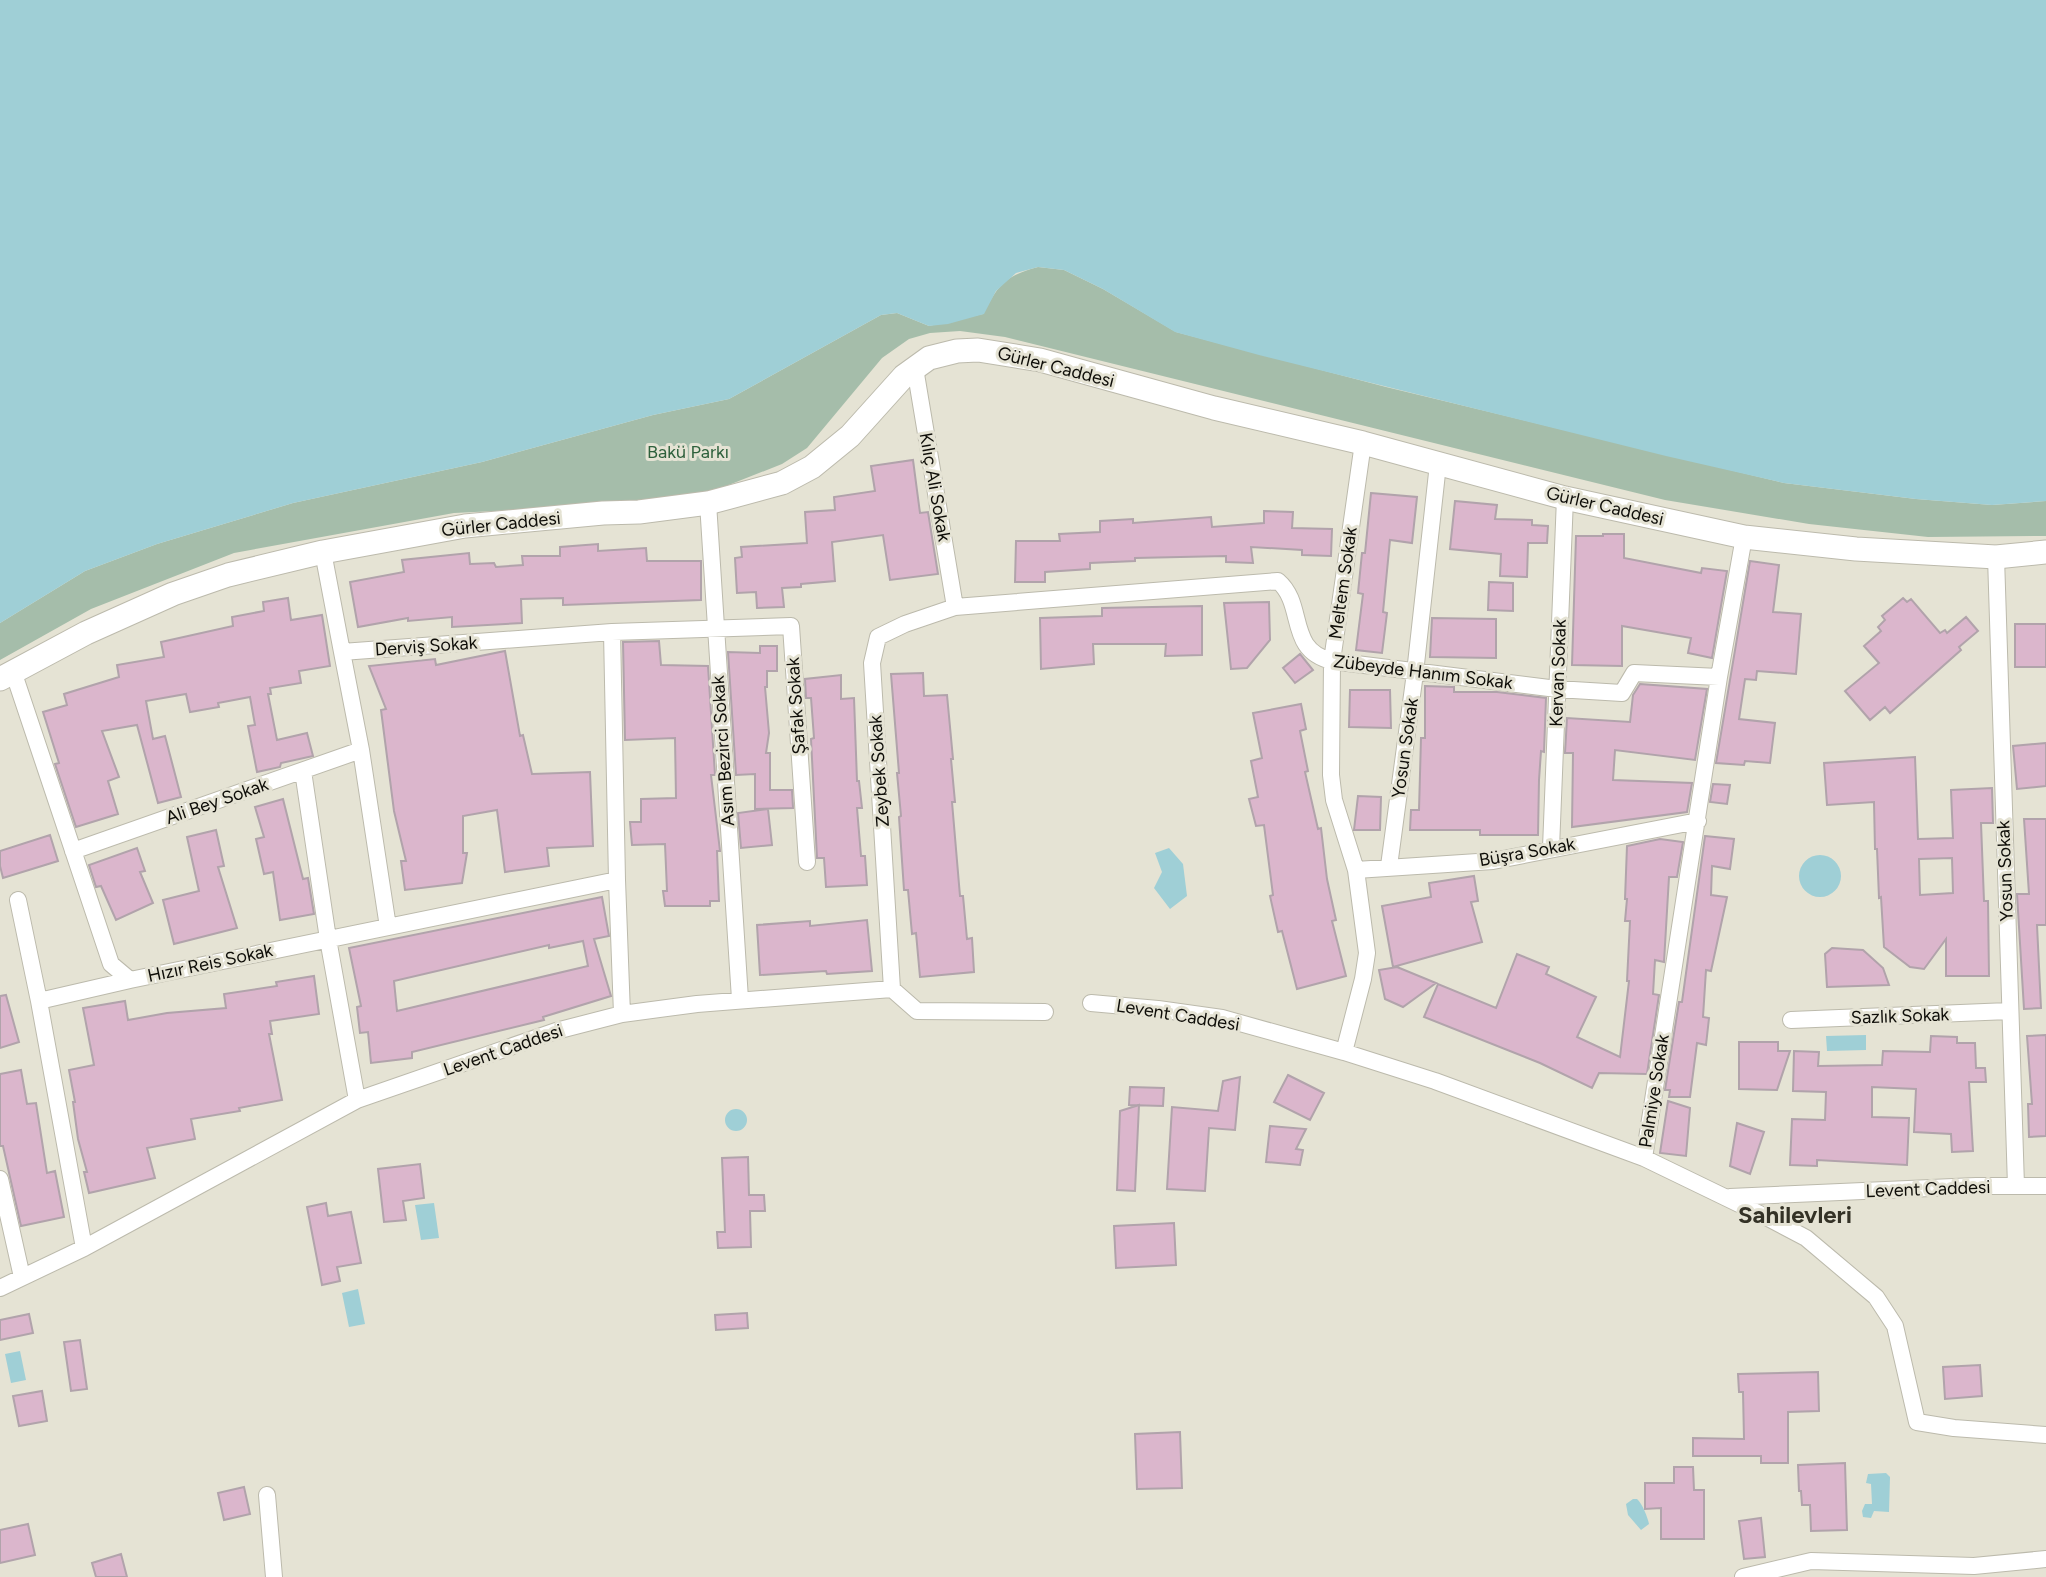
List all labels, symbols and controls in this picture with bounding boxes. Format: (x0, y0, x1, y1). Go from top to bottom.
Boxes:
street label: Gürler Caddesi (995, 342, 1117, 392)
street label: Kılıç Ali Sokak (915, 431, 955, 543)
park label: Bakü Parkı (647, 441, 729, 463)
street label: Gürler Caddesi (1544, 482, 1666, 530)
street label: Gürler Caddesi (440, 507, 562, 541)
street label: Meltem Sokak (1324, 525, 1362, 641)
street label: Kervan Sokak (1545, 619, 1571, 727)
street label: Derviş Sokak (374, 631, 478, 661)
street label: Zübeyde Hanım Sokak (1332, 650, 1514, 694)
street label: Şafak Sokak (782, 657, 810, 755)
street label: Asım Bezirci Sokak (707, 675, 739, 827)
street label: Yosun Sokak (1387, 696, 1423, 800)
street label: Zeybek Sokak (864, 714, 894, 828)
street label: Ali Bey Sokak (163, 773, 272, 829)
street label: Yosun Sokak (1992, 820, 2018, 922)
street label: Büşra Sokak (1477, 833, 1577, 871)
street label: Hızır Reis Sokak (145, 939, 275, 987)
street label: Levent Caddesi (1115, 994, 1241, 1036)
street label: Sazlık Sokak (1850, 1003, 1950, 1029)
street label: Levent Caddesi (440, 1019, 566, 1081)
street label: Palmiye Sokak (1634, 1033, 1674, 1149)
street label: Levent Caddesi (1865, 1176, 1991, 1202)
district label: Sahilevleri (1738, 1200, 1852, 1229)

